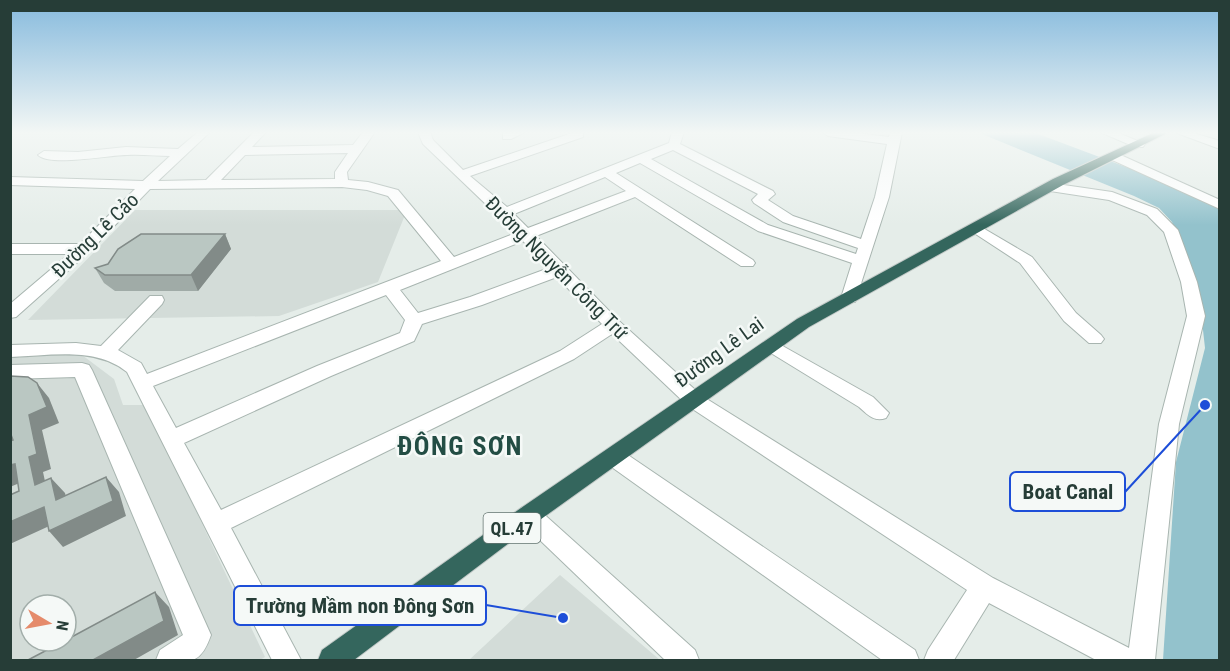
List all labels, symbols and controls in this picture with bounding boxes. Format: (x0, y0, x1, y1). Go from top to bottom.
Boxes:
street label: Đường Lê Cảo (47, 188, 143, 282)
street label: Đường Nguyễn Công Trứ (480, 191, 634, 345)
street label: Đường Lê Lai (670, 312, 768, 392)
district label: ĐÔNG SƠN (397, 431, 523, 461)
callout: Boat Canal (1010, 472, 1125, 511)
text: Boat Canal (1023, 480, 1113, 504)
road number: QL.47 (484, 513, 540, 543)
callout: Trường Mầm non Đông Sơn (234, 586, 486, 625)
north arrow (18, 593, 78, 653)
text: Trường Mầm non Đông Sơn (246, 594, 474, 618)
text: N (52, 619, 72, 632)

